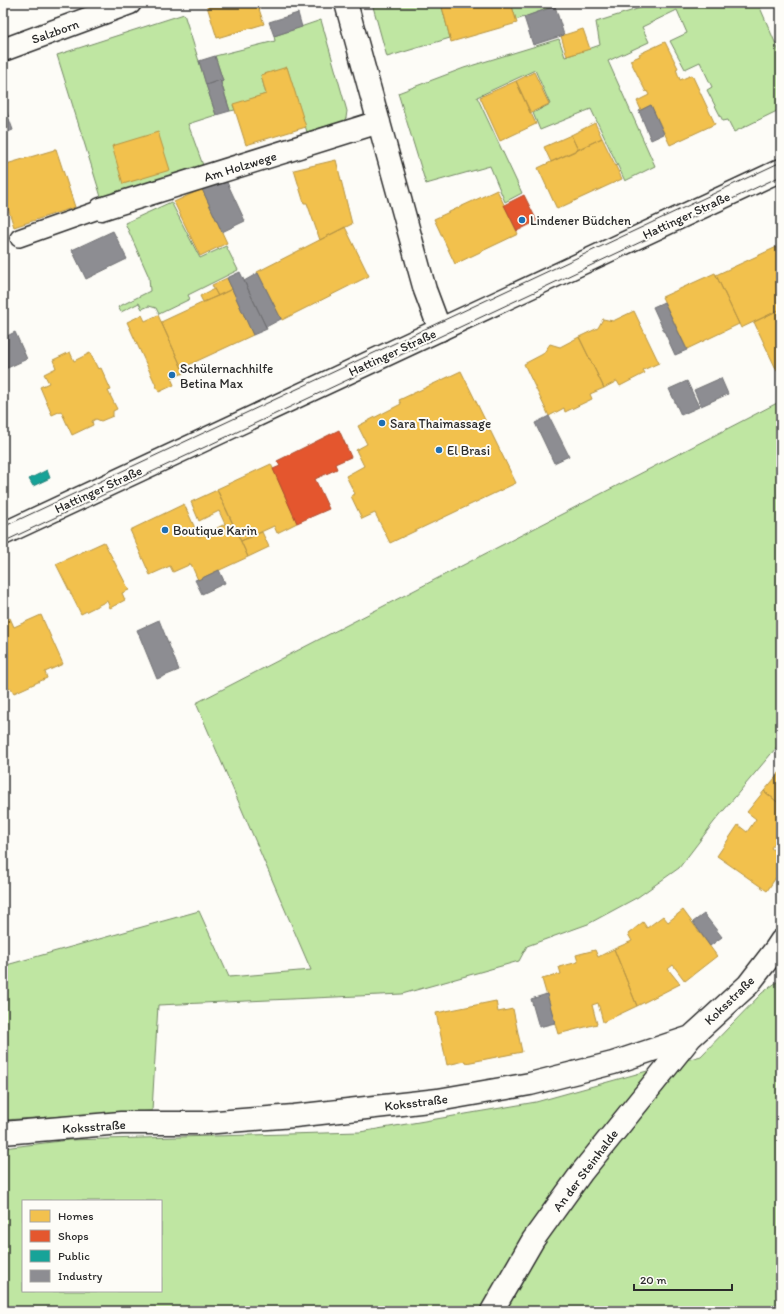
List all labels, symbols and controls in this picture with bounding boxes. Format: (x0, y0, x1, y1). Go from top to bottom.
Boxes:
street label: Salzborn (30, 16, 81, 47)
street label: Am Holzwege (202, 148, 278, 185)
street label: Hattinger Straße (640, 189, 732, 242)
place label: Lindener Büdchen (530, 213, 631, 228)
marker: Lindener Büdchen (517, 215, 527, 225)
street label: Hattinger Straße (346, 326, 438, 379)
place label: Schülernachhilfe Betina Max (180, 361, 273, 391)
marker: Schülernachhilfe Betina Max (167, 370, 177, 380)
place label: Sara Thaimassage (390, 416, 491, 431)
marker: Sara Thaimassage (377, 418, 387, 428)
place label: El Brasi (447, 443, 490, 458)
marker: El Brasi (434, 445, 444, 455)
street label: Hattinger Straße (52, 463, 144, 516)
place label: Boutique Karin (173, 523, 258, 538)
marker: Boutique Karin (160, 525, 170, 535)
street label: Koksstraße (701, 973, 757, 1028)
street label: Koksstraße (384, 1091, 449, 1114)
street label: Koksstraße (62, 1117, 126, 1136)
street label: An der Steinhalde (550, 1126, 621, 1214)
legend (22, 1200, 162, 1292)
text: Homes (58, 1209, 94, 1223)
text: Shops (58, 1229, 89, 1243)
text: Public (58, 1249, 90, 1263)
scale bar (634, 1266, 732, 1292)
text: Industry (58, 1269, 103, 1283)
text: 20 m (640, 1273, 667, 1287)

